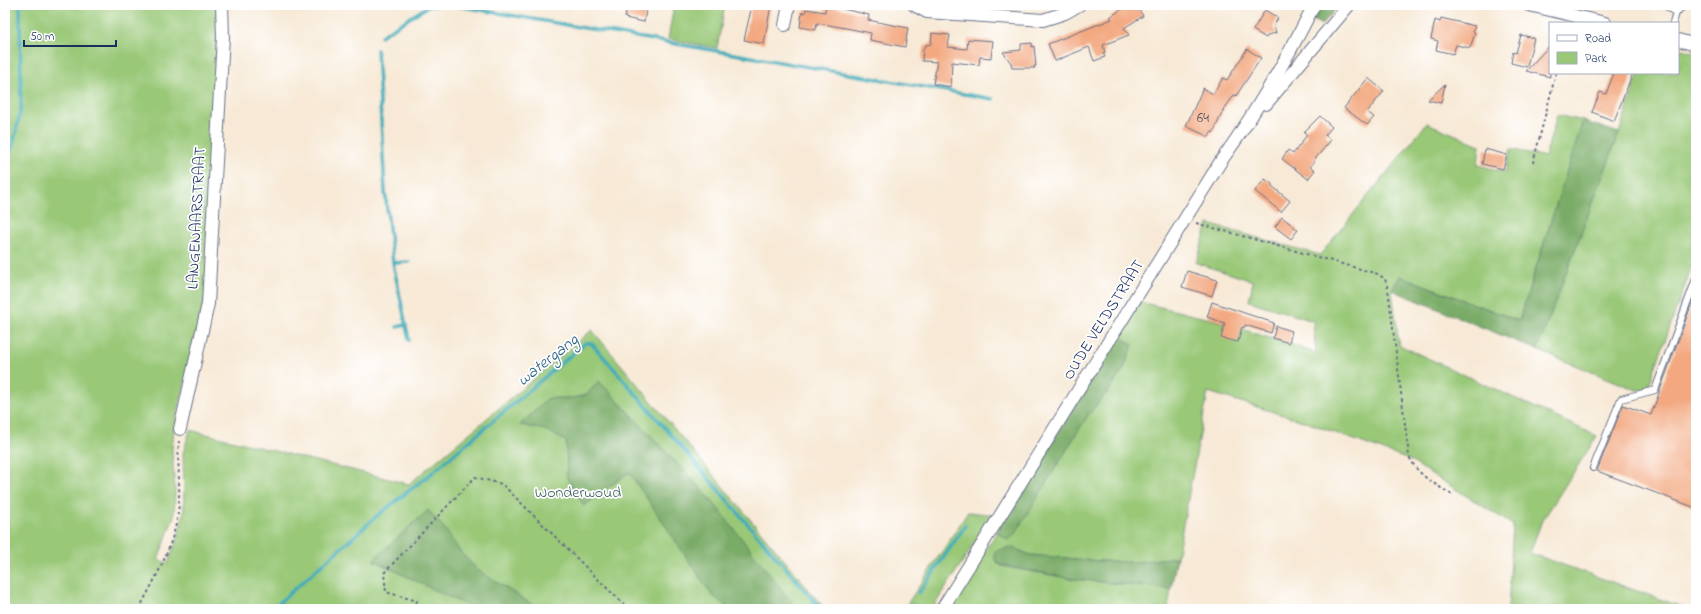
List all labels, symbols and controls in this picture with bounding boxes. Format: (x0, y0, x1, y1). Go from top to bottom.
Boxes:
scale bar (24, 22, 116, 48)
legend (1549, 22, 1679, 74)
text: 50 m (30, 28, 54, 46)
text: Road (1585, 30, 1611, 48)
text: Park (1585, 50, 1607, 68)
house number: 64 (1197, 108, 1209, 129)
street label: LANGENAARSTRAAT (181, 146, 213, 290)
street label: OUDE VELDSTRAAT (1057, 255, 1151, 385)
water label: watergang (512, 328, 585, 393)
park label: Wonderwoud (535, 481, 621, 505)

